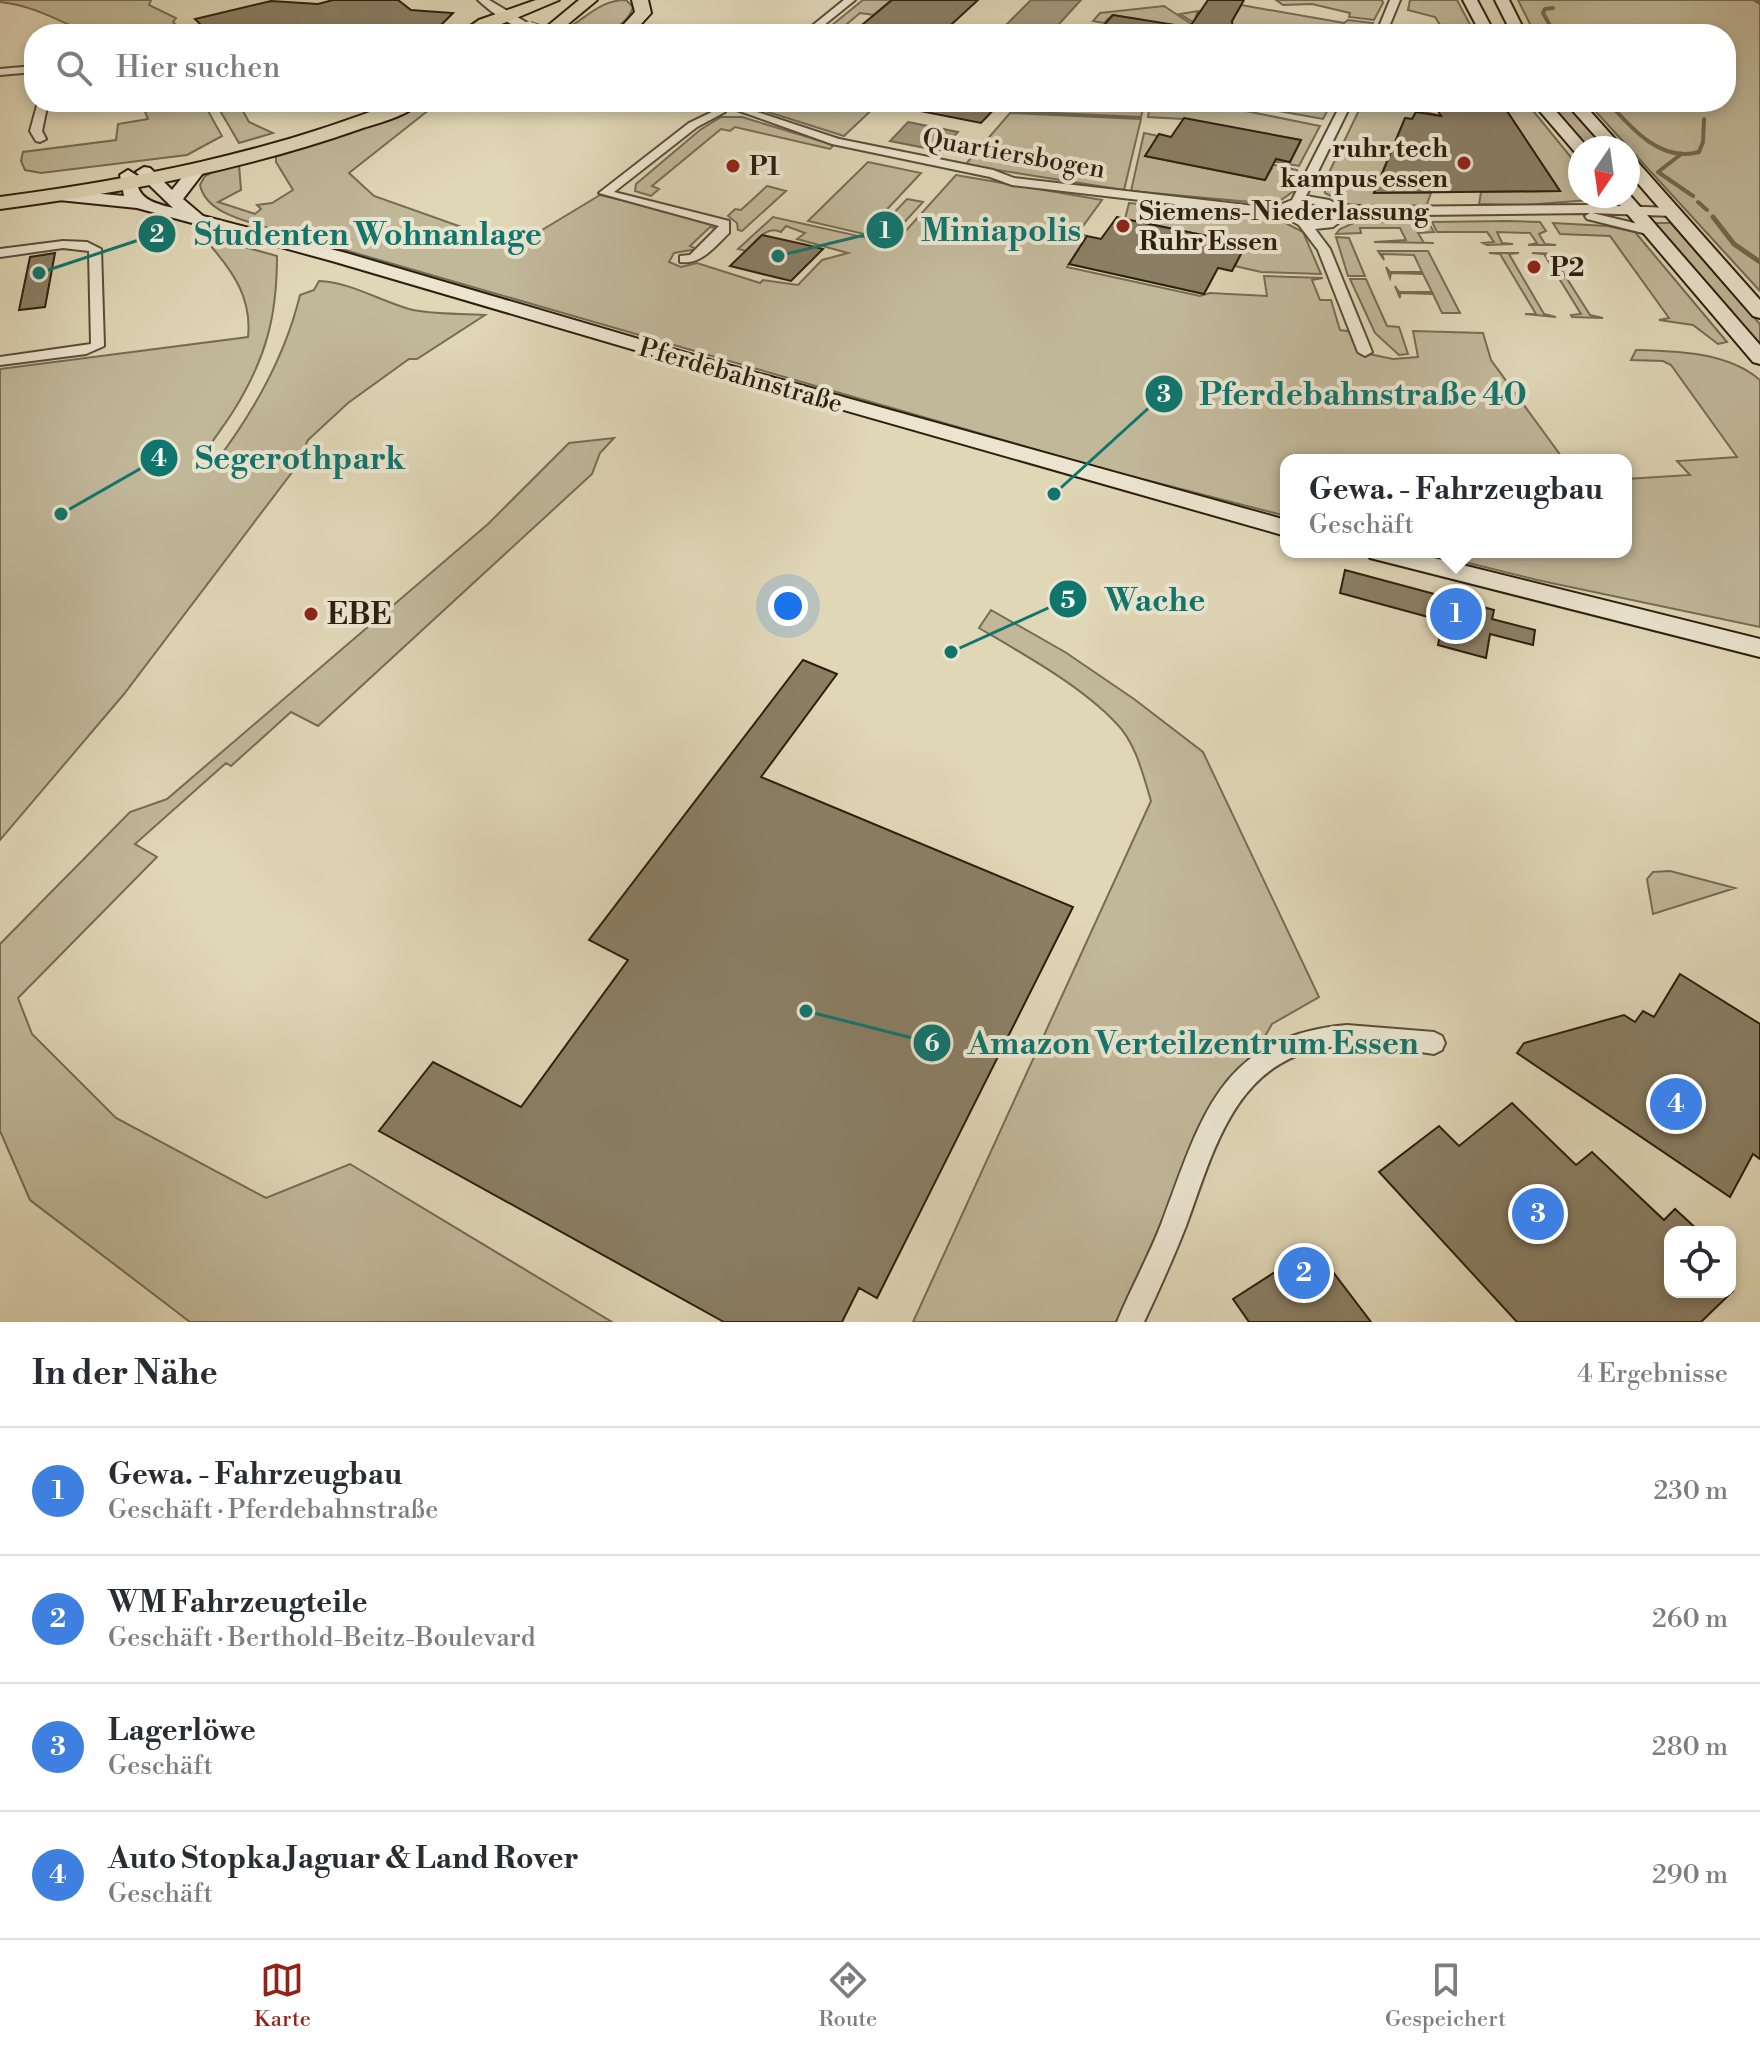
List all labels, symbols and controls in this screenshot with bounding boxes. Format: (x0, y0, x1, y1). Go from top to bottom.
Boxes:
search box (24, 24, 1736, 112)
icon: search (52, 46, 96, 90)
text: Hier suchen (116, 49, 280, 87)
street label: Quartiersbogen (920, 122, 1108, 186)
place label: ruhr tech kampus essen (1280, 133, 1448, 195)
north arrow (1568, 136, 1640, 208)
place label: P1 (749, 151, 780, 183)
marker: ruhr tech kampus essen (1455, 154, 1473, 172)
marker: P1 (724, 157, 742, 175)
place label: Siemens-Niederlassung Ruhr Essen (1139, 196, 1430, 258)
callout: Miniapolis (865, 202, 1097, 258)
callout: Studenten Wohnanlage (137, 206, 558, 262)
text: Miniapolis (921, 211, 1081, 251)
text: Studenten Wohnanlage (194, 215, 542, 255)
text: 1 (879, 216, 891, 246)
marker: Siemens-Niederlassung Ruhr Essen (1114, 217, 1132, 235)
text: 2 (150, 220, 165, 250)
place label: P2 (1550, 252, 1584, 284)
marker: P2 (1525, 258, 1543, 276)
street label: Pferdebahnstraße (635, 332, 846, 420)
callout: Pferdebahnstraße 40 (1144, 366, 1543, 422)
text: Pferdebahnstraße 40 (1199, 375, 1527, 415)
text: 3 (1157, 380, 1171, 410)
callout: Segerothpark (139, 430, 421, 486)
text: Segerothpark (195, 439, 406, 479)
text: 4 (151, 444, 167, 474)
popup (1280, 454, 1632, 558)
text: Gewa. - Fahrzeugbau (1309, 471, 1603, 509)
text: Geschäft (1309, 509, 1414, 541)
callout: Wache (1048, 571, 1221, 627)
text: Wache (1104, 581, 1205, 621)
pin: 1 (1430, 584, 1482, 644)
your location (768, 586, 808, 626)
text: 5 (1061, 586, 1076, 616)
place label: EBE (327, 596, 391, 634)
marker: EBE (302, 605, 320, 623)
callout: Amazon Verteilzentrum Essen (912, 1015, 1435, 1071)
text: Amazon Verteilzentrum Essen (966, 1024, 1419, 1064)
text: 6 (924, 1029, 940, 1059)
pin: 4 (1650, 1074, 1702, 1134)
pin: 3 (1512, 1184, 1564, 1244)
map controls (1664, 1226, 1736, 1298)
button: locate (1664, 1226, 1736, 1298)
pin: 2 (1278, 1243, 1330, 1303)
text: In der Nähe (32, 1353, 218, 1395)
text: 4 Ergebnisse (1577, 1358, 1728, 1390)
text: Gewa. - Fahrzeugbau (108, 1456, 402, 1494)
text: 1 (52, 1475, 64, 1507)
text: 230 m (1653, 1475, 1728, 1507)
text: Geschäft · Pferdebahnstraße (108, 1494, 438, 1526)
text: WM Fahrzeugteile (108, 1584, 368, 1622)
text: 2 (50, 1603, 66, 1635)
text: 260 m (1652, 1603, 1728, 1635)
text: Geschäft · Berthold-Beitz-Boulevard (108, 1622, 535, 1654)
text: Lagerlöwe (108, 1712, 256, 1750)
text: 3 (50, 1731, 66, 1763)
text: 280 m (1652, 1731, 1728, 1763)
text: Geschäft (108, 1750, 213, 1782)
text: Auto Stopka Jaguar & Land Rover (108, 1840, 579, 1878)
text: 4 (49, 1859, 67, 1891)
text: 290 m (1652, 1859, 1728, 1891)
text: Geschäft (108, 1878, 213, 1910)
tab: Karte (254, 1958, 311, 2033)
tab: Route (819, 1958, 877, 2033)
tab: Gespeichert (1385, 1958, 1506, 2033)

